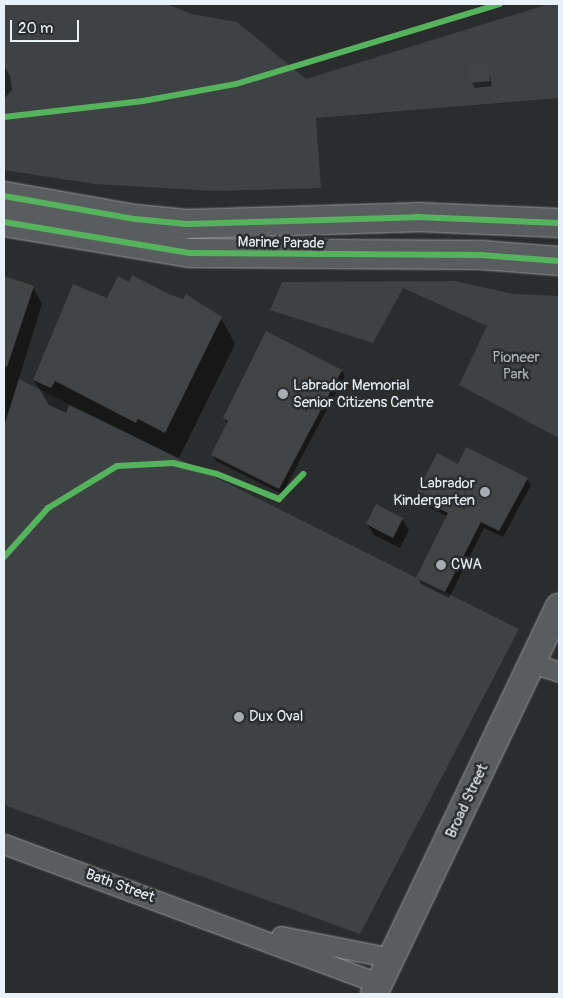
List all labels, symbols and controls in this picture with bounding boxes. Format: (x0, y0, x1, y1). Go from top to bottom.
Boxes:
scale bar (12, 10, 81, 42)
text: 20 m (18, 19, 53, 38)
street label: Marine Parade (238, 233, 324, 253)
park label: Pioneer Park (492, 348, 540, 383)
place label: Labrador Memorial Senior Citizens Centre (293, 376, 434, 411)
marker: Labrador Memorial Senior Citizens Centre (277, 388, 289, 400)
place label: Labrador Kindergarten (393, 474, 475, 509)
marker: Labrador Kindergarten (479, 486, 491, 498)
place label: CWA (451, 556, 482, 574)
marker: CWA (435, 559, 447, 571)
place label: Dux Oval (249, 708, 303, 726)
marker: Dux Oval (233, 711, 245, 723)
street label: Broad Street (442, 761, 492, 841)
street label: Bath Street (83, 865, 157, 907)

